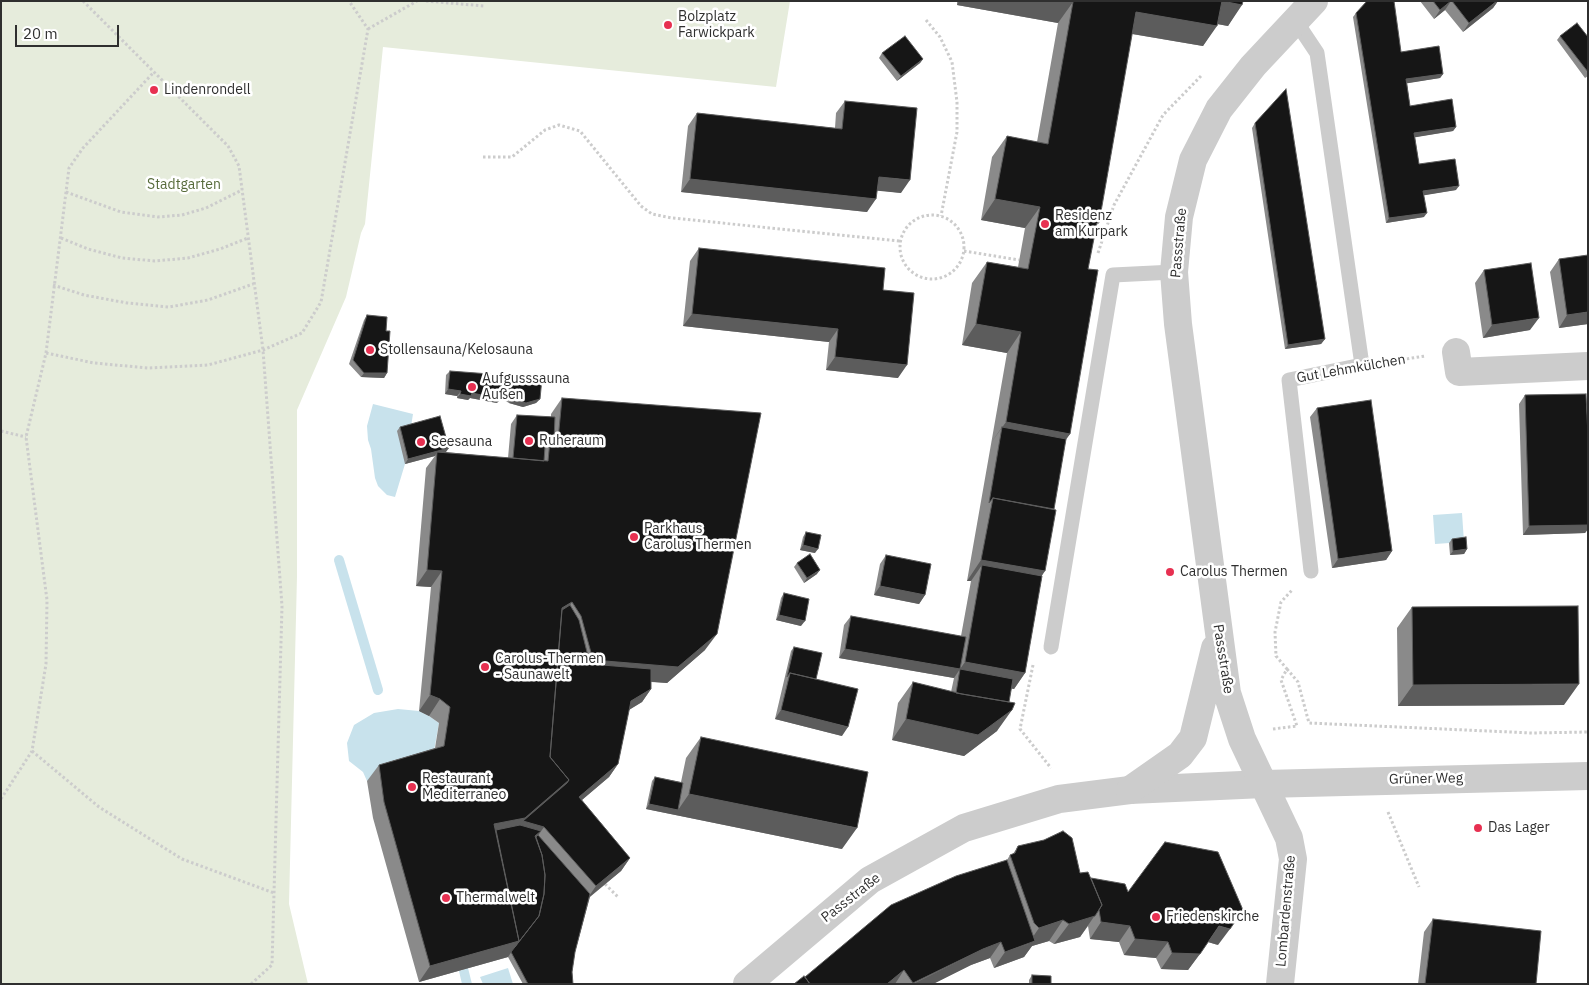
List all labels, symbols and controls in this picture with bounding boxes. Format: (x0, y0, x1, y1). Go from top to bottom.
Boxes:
place label: Bolzplatz Farwickpark (678, 9, 755, 41)
scale bar (18, 15, 121, 47)
marker: Bolzplatz Farwickpark (662, 19, 674, 31)
text: 20 m (23, 24, 58, 43)
place label: Lindenrondell (164, 82, 250, 98)
marker: Lindenrondell (148, 84, 160, 96)
park label: Stadtgarten (147, 177, 221, 193)
street label: Passstraße (1168, 207, 1190, 279)
place label: Residenz am Kurpark (1055, 208, 1128, 240)
marker: Residenz am Kurpark (1039, 218, 1051, 230)
place label: Stollensauna/Kelosauna (380, 342, 533, 358)
marker: Stollensauna/Kelosauna (364, 344, 376, 356)
street label: Gut Lehmkülchen (1295, 351, 1407, 387)
place label: Aufgusssauna Außen (482, 371, 570, 404)
marker: Aufgusssauna Außen (466, 381, 478, 393)
place label: Ruheraum (539, 433, 604, 449)
place label: Seesauna (431, 434, 492, 450)
marker: Ruheraum (523, 435, 535, 447)
marker: Seesauna (415, 436, 427, 448)
place label: Parkhaus Carolus Thermen (644, 521, 752, 554)
marker: Parkhaus Carolus Thermen (628, 531, 640, 543)
place label: Carolus Thermen (1180, 564, 1288, 580)
marker: Carolus Thermen (1164, 566, 1176, 578)
street label: Passstraße (1209, 623, 1237, 695)
place label: Carolus-Thermen - Saunawelt (495, 651, 604, 684)
marker: Carolus-Thermen - Saunawelt (479, 661, 491, 673)
street label: Grüner Weg (1389, 770, 1463, 788)
place label: Restaurant Mediterraneo (422, 771, 506, 804)
marker: Restaurant Mediterraneo (406, 781, 418, 793)
place label: Das Lager (1488, 820, 1550, 836)
marker: Das Lager (1472, 822, 1484, 834)
street label: Lombardenstraße (1273, 854, 1299, 968)
street label: Passstraße (818, 870, 884, 926)
place label: Thermalwelt (456, 890, 535, 906)
marker: Thermalwelt (440, 892, 452, 904)
place label: Friedenskirche (1166, 909, 1259, 925)
marker: Friedenskirche (1150, 911, 1162, 923)

